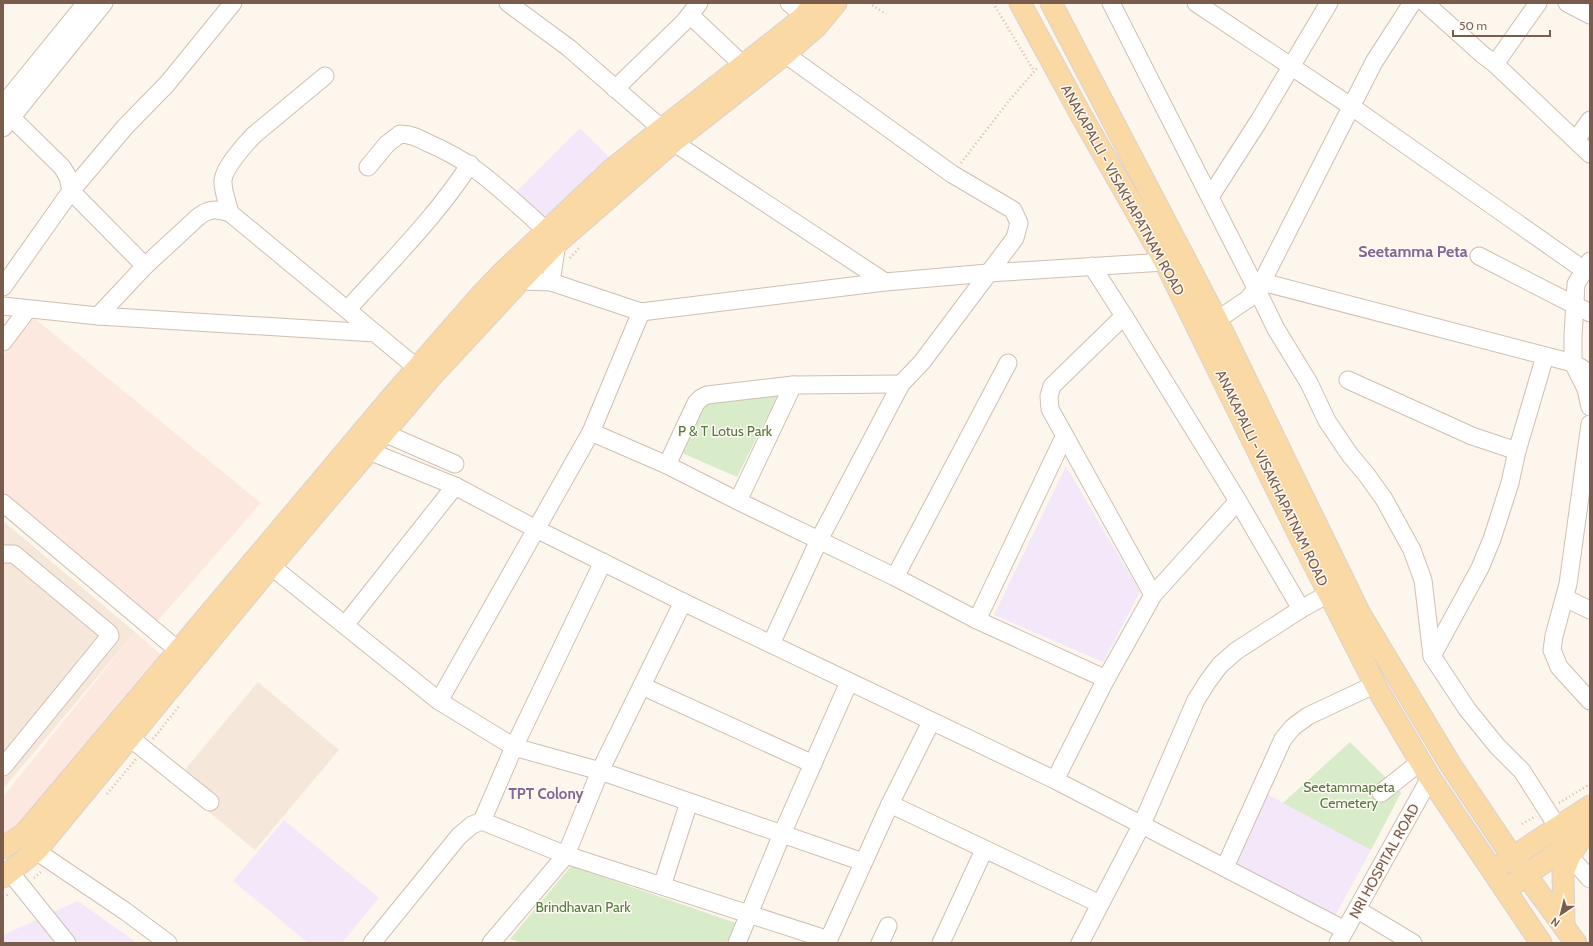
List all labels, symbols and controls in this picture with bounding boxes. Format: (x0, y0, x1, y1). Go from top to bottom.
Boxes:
scale bar (1453, 12, 1550, 38)
text: 50 m (1459, 18, 1487, 33)
street label: ANAKAPALLI - VISAKHAPATNAM ROAD (1057, 81, 1189, 299)
district label: Seetamma Peta (1358, 242, 1468, 261)
street label: ANAKAPALLI - VISAKHAPATNAM ROAD (1212, 367, 1332, 589)
park label: P & T Lotus Park (678, 422, 773, 440)
park label: Seetammapeta Cemetery (1303, 778, 1395, 812)
district label: TPT Colony (509, 785, 584, 803)
street label: NRI HOSPITAL ROAD (1345, 800, 1423, 922)
north arrow (1541, 894, 1581, 934)
park label: Brindhavan Park (535, 898, 631, 916)
text: N (1548, 914, 1562, 930)

